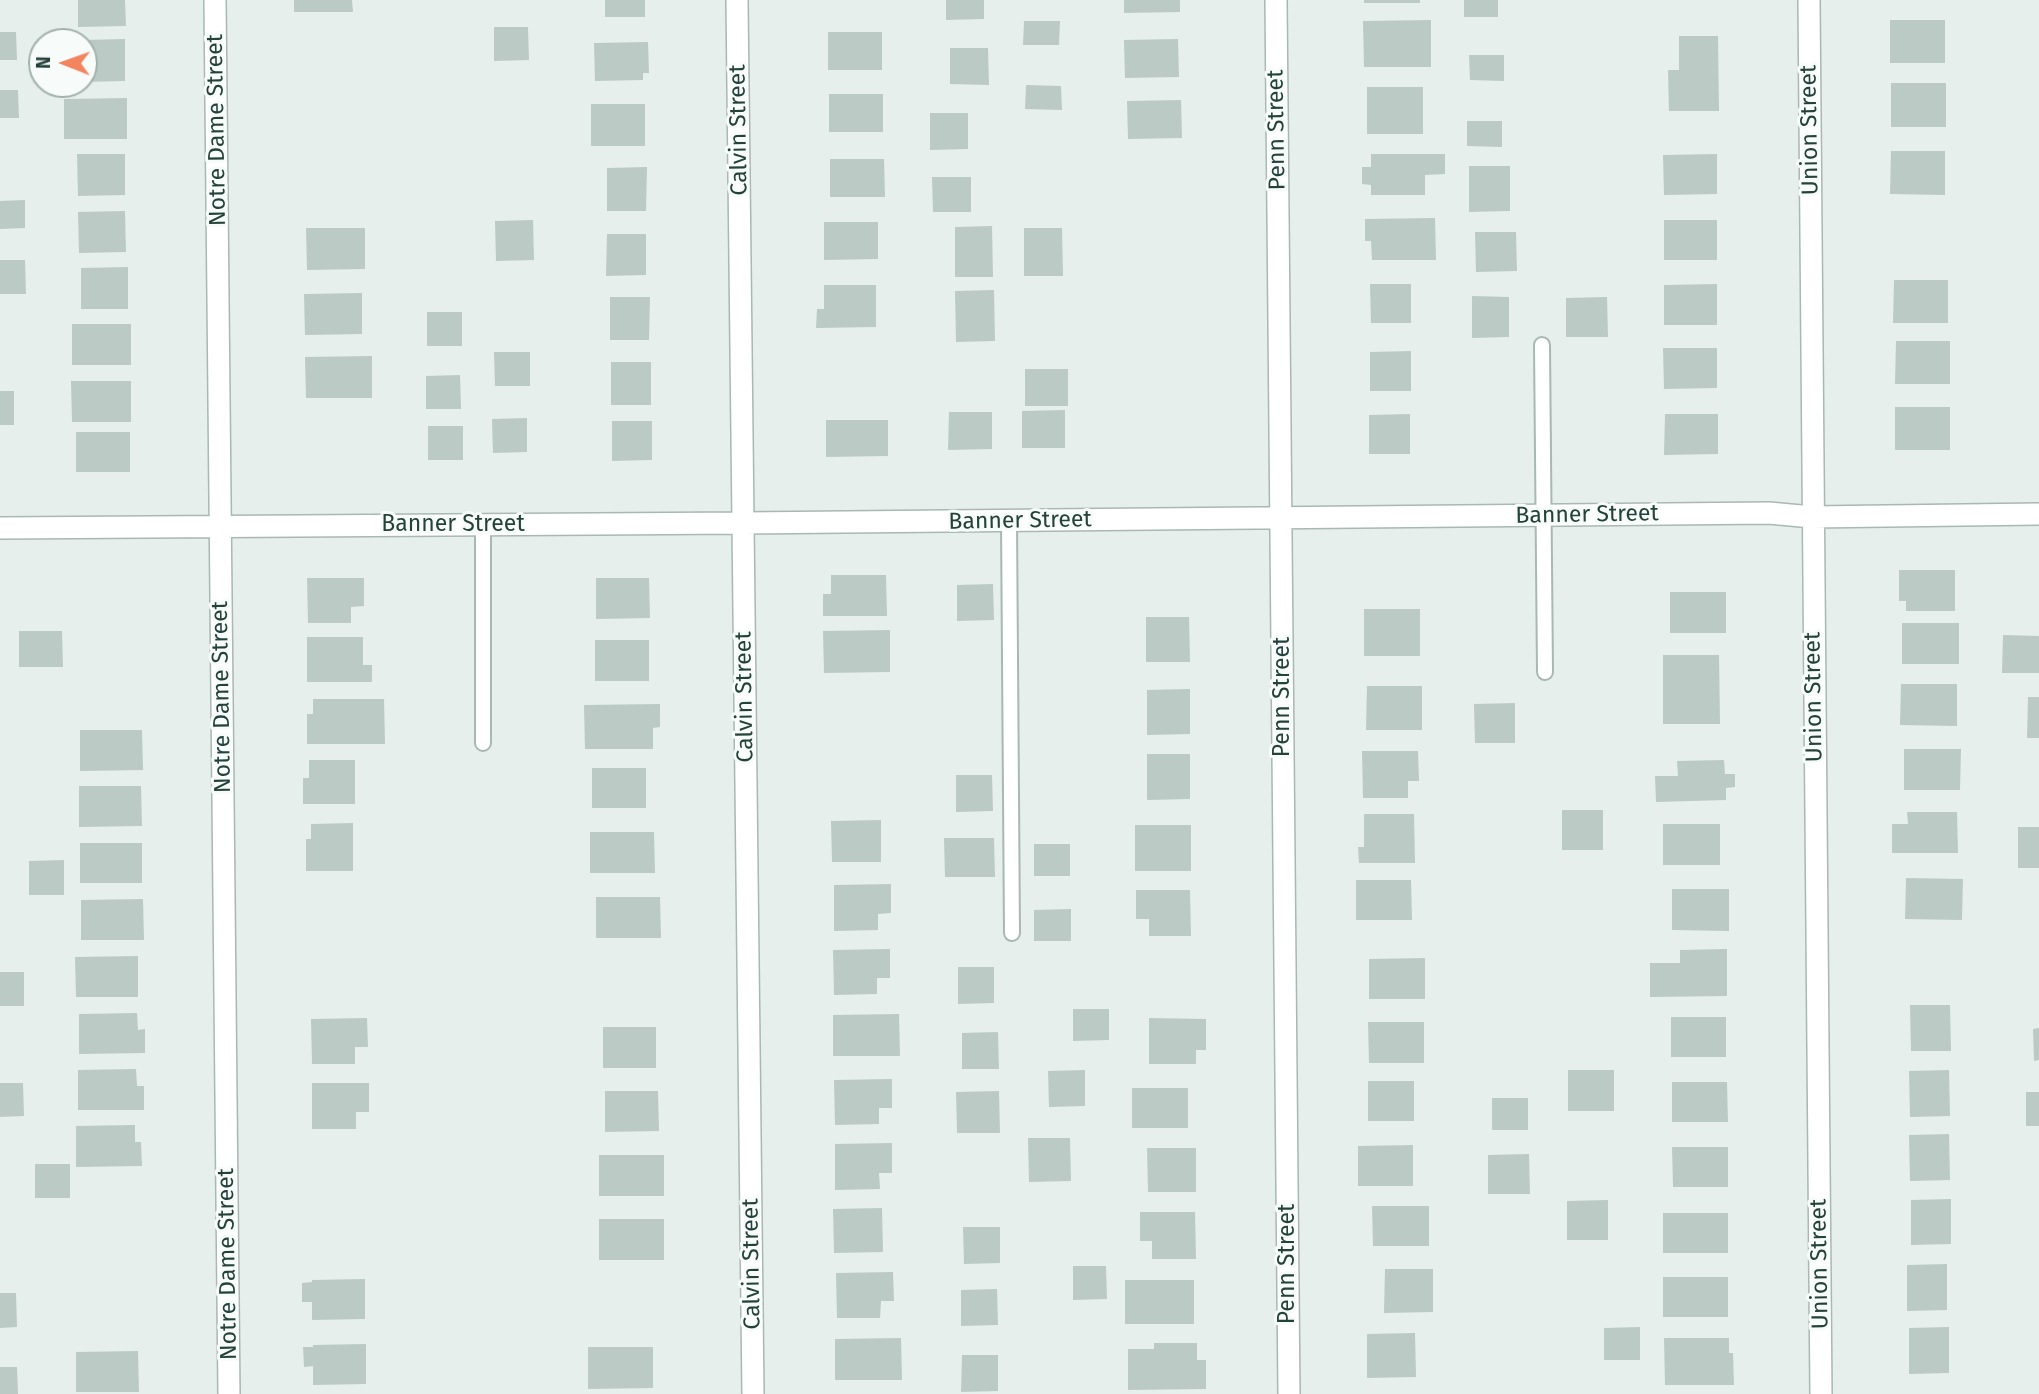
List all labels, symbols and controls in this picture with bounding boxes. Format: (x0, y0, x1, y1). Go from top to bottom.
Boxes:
north arrow (28, 28, 98, 98)
street label: Notre Dame Street (202, 34, 232, 226)
text: N (32, 56, 55, 69)
street label: Calvin Street (724, 64, 754, 196)
street label: Union Street (1795, 64, 1825, 196)
street label: Penn Street (1262, 69, 1292, 191)
street label: Banner Street (1515, 500, 1659, 530)
street label: Banner Street (948, 506, 1092, 536)
street label: Banner Street (381, 511, 525, 539)
street label: Notre Dame Street (207, 601, 237, 793)
street label: Calvin Street (730, 631, 760, 763)
street label: Union Street (1799, 631, 1829, 763)
street label: Penn Street (1269, 637, 1297, 757)
street label: Notre Dame Street (213, 1168, 243, 1360)
street label: Calvin Street (737, 1198, 767, 1330)
street label: Union Street (1805, 1198, 1835, 1330)
street label: Penn Street (1274, 1204, 1302, 1324)

